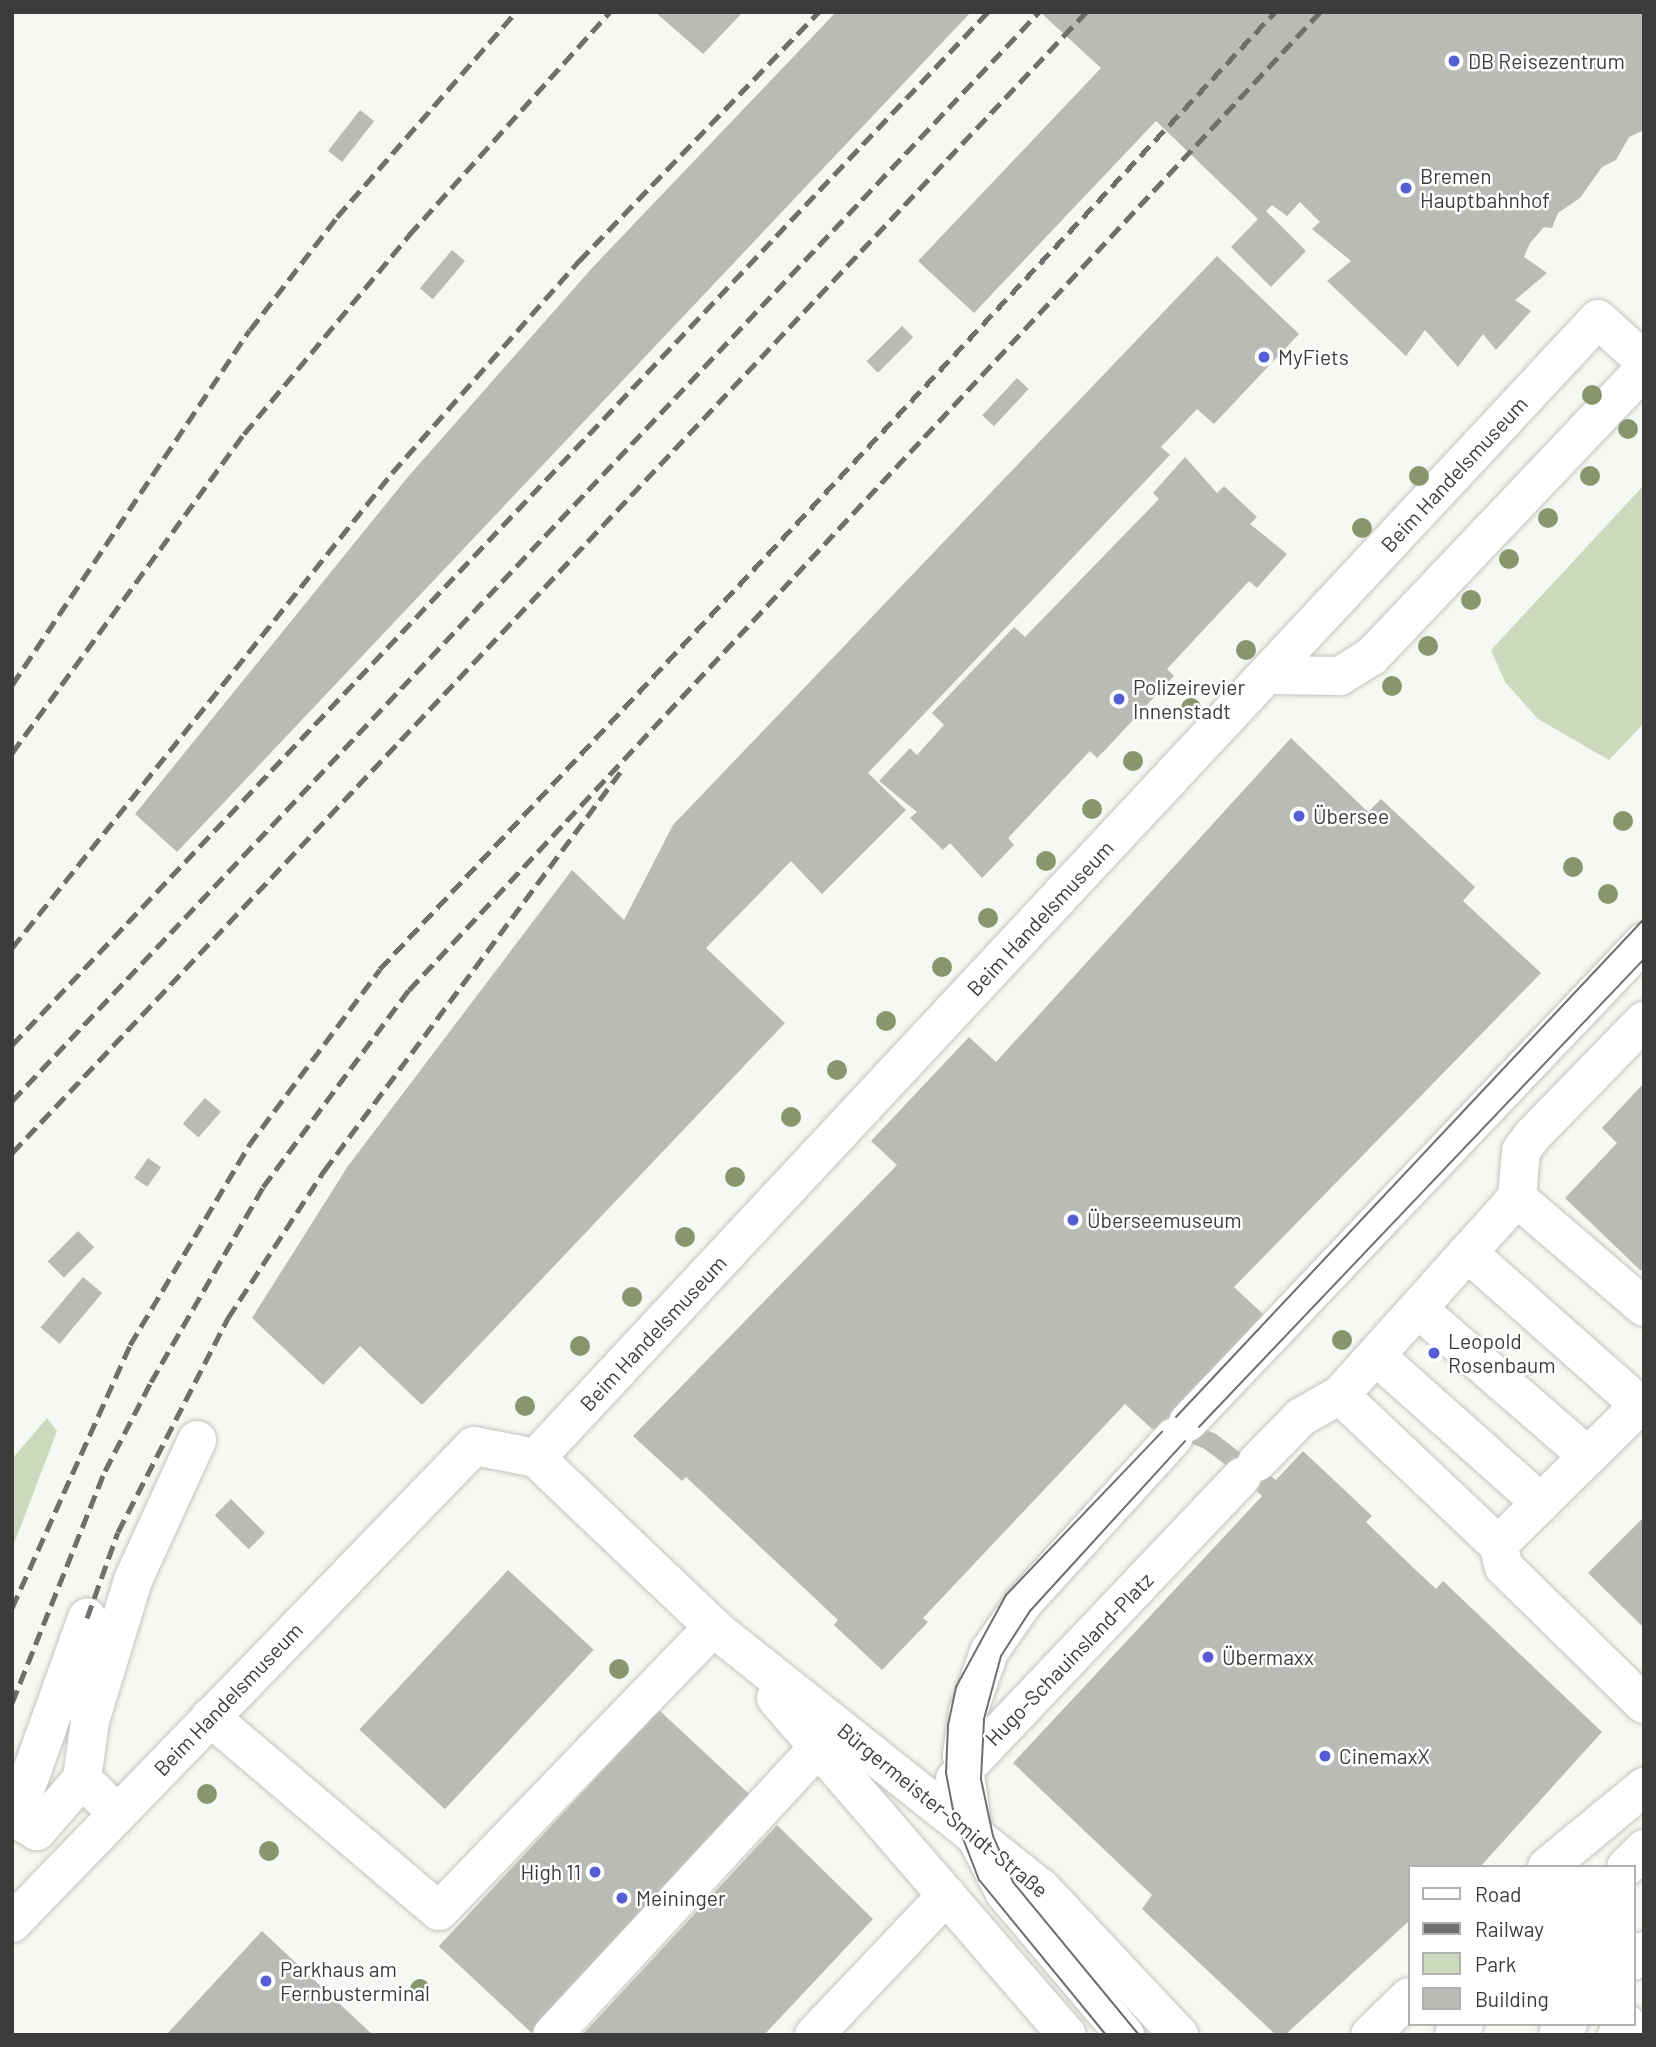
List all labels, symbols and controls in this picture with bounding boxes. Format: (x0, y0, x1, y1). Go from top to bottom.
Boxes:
place label: DB Reisezentrum (1468, 48, 1625, 74)
marker: DB Reisezentrum (1446, 53, 1462, 69)
place label: Bremen Hauptbahnhof (1420, 163, 1550, 213)
marker: Bremen Hauptbahnhof (1398, 180, 1414, 196)
place label: MyFiets (1278, 344, 1349, 370)
marker: MyFiets (1256, 349, 1272, 365)
street label: Beim Handelsmuseum (1376, 391, 1532, 557)
place label: Polizeirevier Innenstadt (1133, 674, 1245, 724)
marker: Polizeirevier Innenstadt (1111, 691, 1127, 707)
place label: Übersee (1313, 803, 1389, 829)
marker: Übersee (1291, 808, 1307, 824)
street label: Beim Handelsmuseum (962, 835, 1118, 1001)
place label: Überseemuseum (1087, 1207, 1242, 1233)
marker: Überseemuseum (1065, 1212, 1081, 1228)
street label: Beim Handelsmuseum (575, 1250, 731, 1416)
place label: Leopold Rosenbaum (1448, 1328, 1556, 1378)
marker: Leopold Rosenbaum (1426, 1345, 1442, 1361)
street label: Hugo-Schauinsland-Platz (980, 1567, 1158, 1751)
street label: Beim Handelsmuseum (148, 1617, 308, 1781)
place label: Übermaxx (1222, 1644, 1314, 1670)
marker: Übermaxx (1200, 1649, 1216, 1665)
street label: Bürgermeister-Smidt-Straße (833, 1717, 1053, 1903)
place label: CinemaxX (1339, 1743, 1430, 1769)
marker: CinemaxX (1317, 1748, 1333, 1764)
place label: High 11 (520, 1859, 581, 1885)
marker: High 11 (587, 1864, 603, 1880)
legend (1408, 1865, 1635, 2026)
text: Road (1475, 1881, 1521, 1906)
place label: Meininger (636, 1885, 726, 1911)
marker: Meininger (614, 1890, 630, 1906)
text: Railway (1475, 1916, 1544, 1941)
text: Park (1475, 1951, 1516, 1976)
place label: Parkhaus am Fernbusterminal (280, 1956, 430, 2006)
marker: Parkhaus am Fernbusterminal (258, 1973, 274, 1989)
text: Building (1475, 1986, 1549, 2011)

